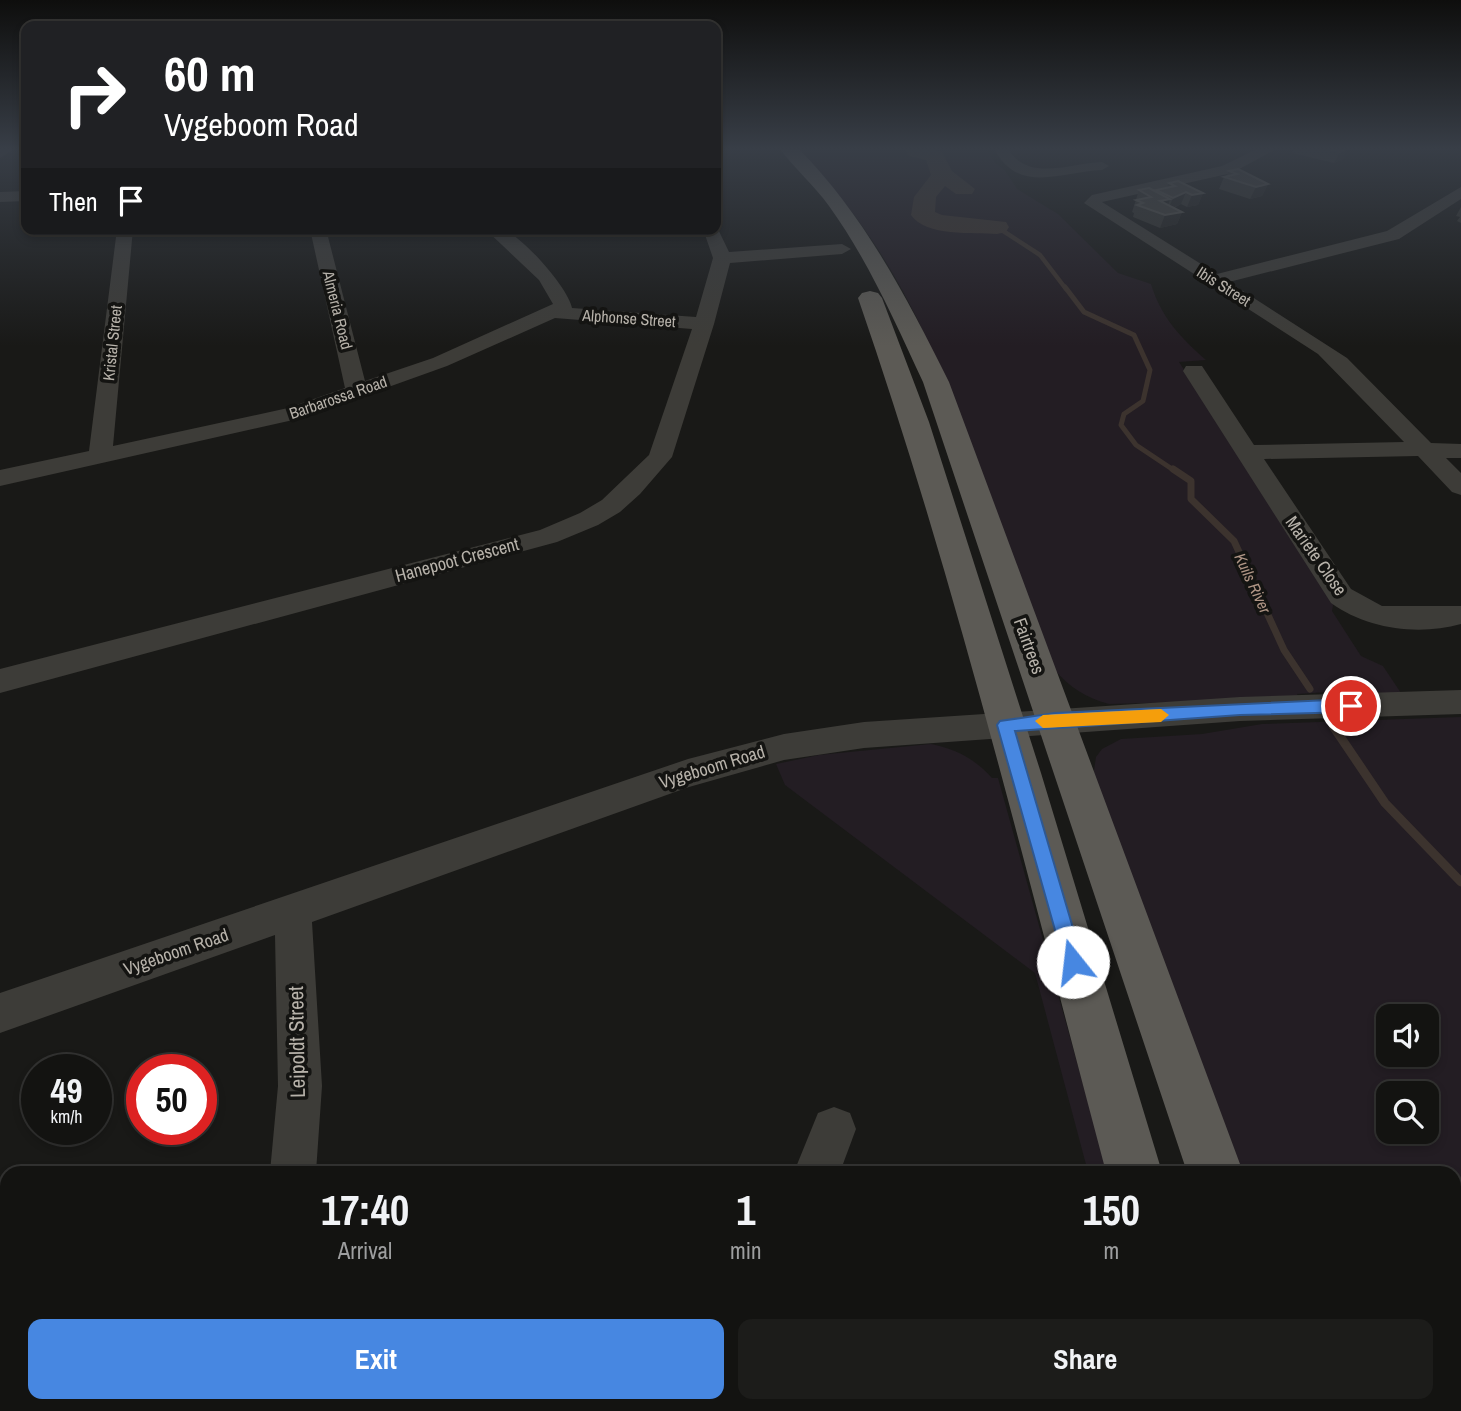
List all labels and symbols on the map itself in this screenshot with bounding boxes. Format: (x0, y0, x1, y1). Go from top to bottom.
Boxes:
street label: Ibis Street (1193, 261, 1255, 311)
street label: Almeria Road (317, 267, 358, 352)
street label: Kristal Street (97, 304, 127, 382)
street label: Alphonse Street (581, 304, 677, 332)
street label: Barbarossa Road (286, 370, 390, 424)
street label: Mariete Close (1280, 511, 1353, 601)
street label: Hanepoot Crescent (392, 531, 522, 588)
water label: Kuils River (1229, 549, 1277, 617)
street label: Fairtrees (1008, 614, 1051, 678)
pin (1321, 676, 1381, 736)
street label: Vygeboom Road (656, 739, 768, 794)
street label: Vygeboom Road (120, 922, 232, 981)
position arrow (1036, 925, 1110, 999)
street label: Leipoldt Street (281, 986, 312, 1098)
speed limit sign: 50 (126, 1054, 217, 1145)

